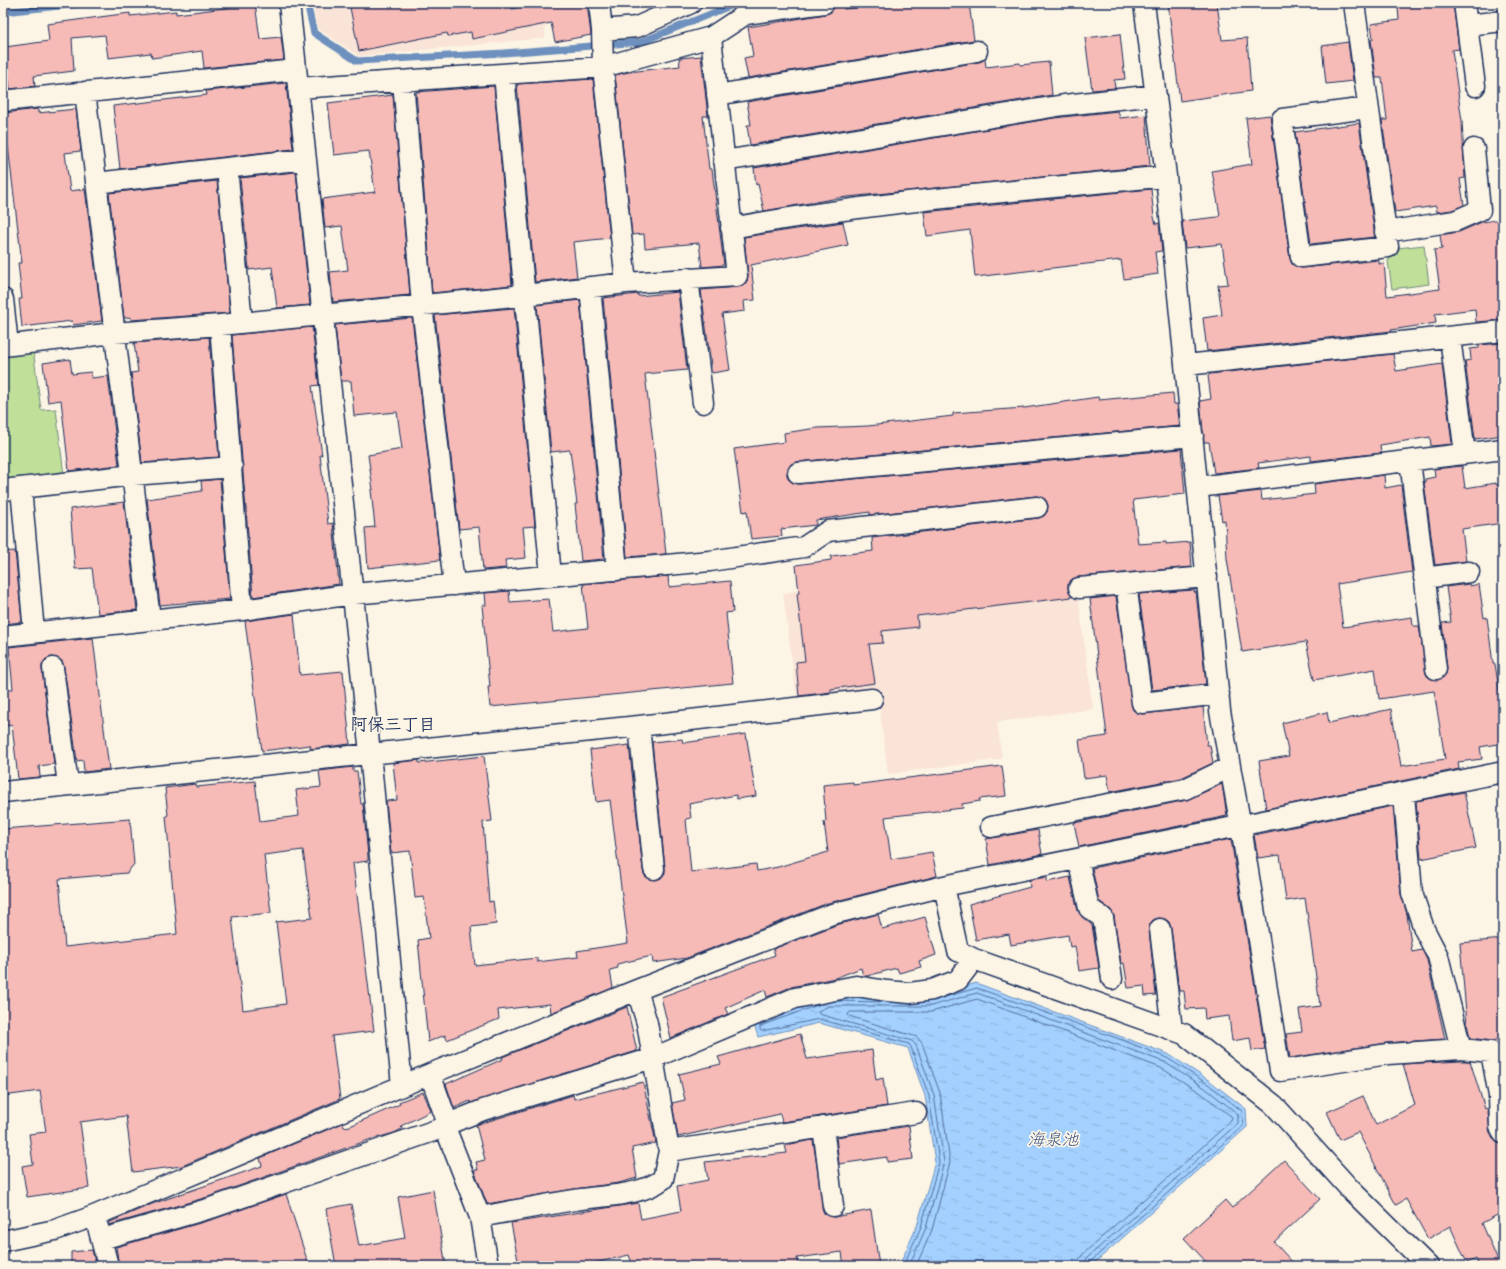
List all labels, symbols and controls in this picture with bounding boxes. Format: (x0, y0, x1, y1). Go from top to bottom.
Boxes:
district label: 阿保三丁目 (351, 713, 436, 738)
water label: 海泉池 (1028, 1128, 1079, 1153)

